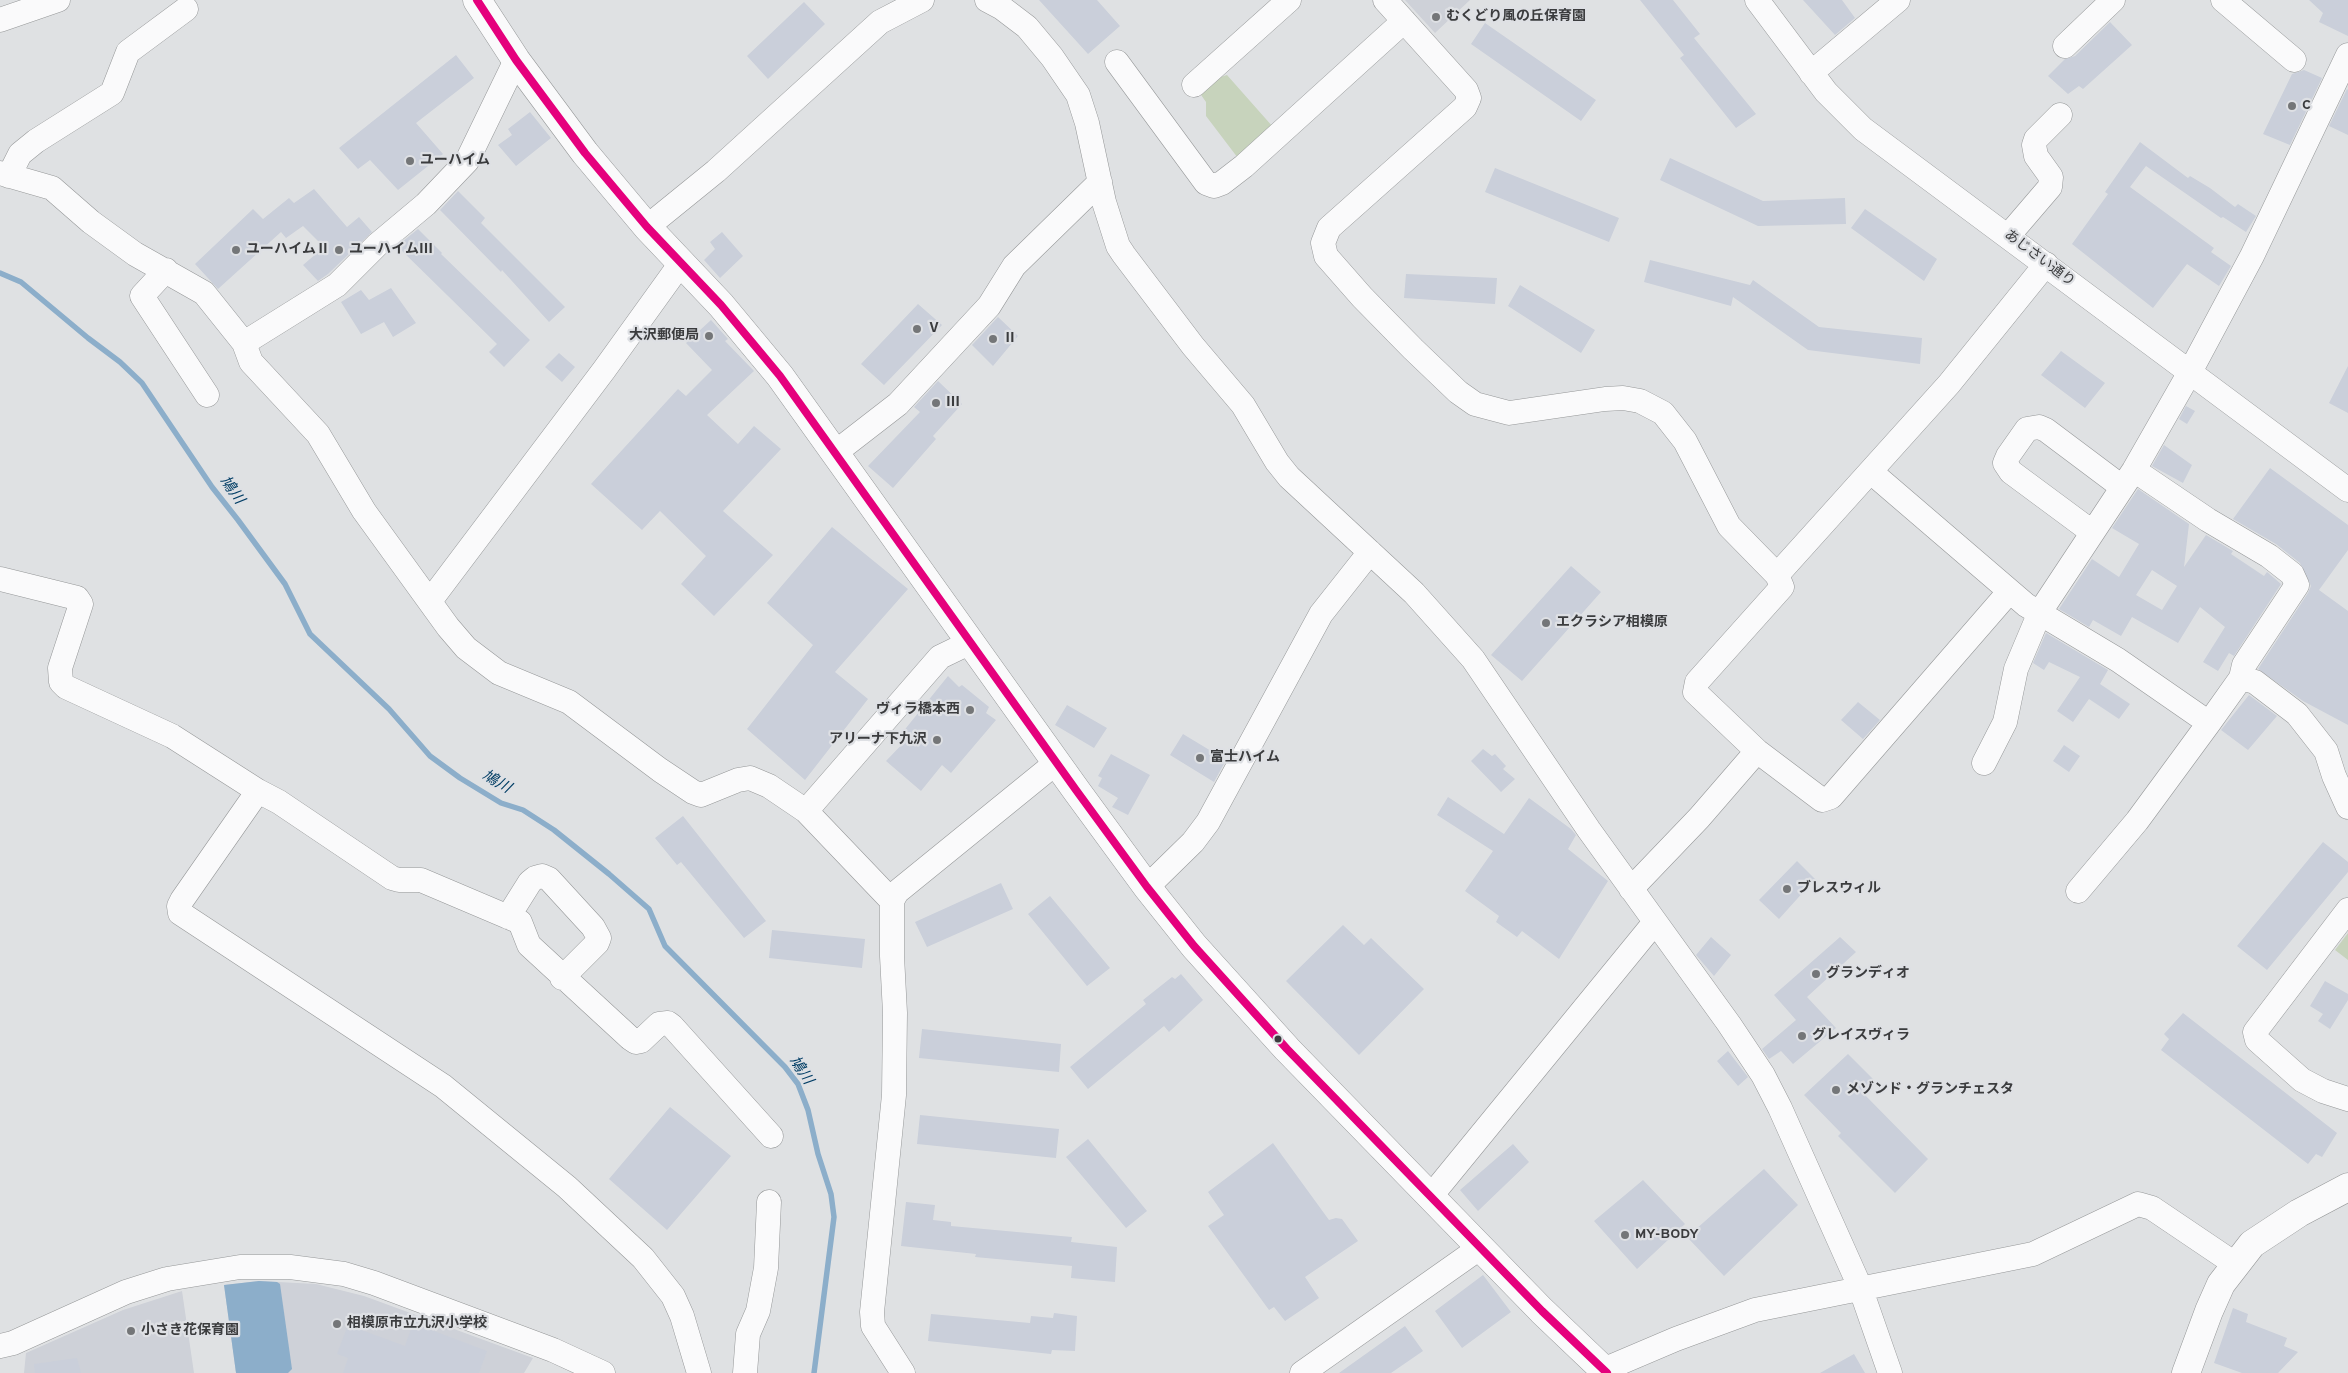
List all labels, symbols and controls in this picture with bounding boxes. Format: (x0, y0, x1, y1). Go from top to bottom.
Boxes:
place label: むくどり風の丘保育園 (1446, 9, 1586, 25)
marker: むくどり風の丘保育園 (1430, 11, 1442, 23)
place label: C (2302, 98, 2311, 114)
marker: C (2286, 100, 2298, 112)
place label: ユーハイム (420, 153, 490, 169)
marker: ユーハイム (404, 155, 416, 167)
street label: あじさい通り (2000, 227, 2078, 291)
place label: ユーハイムⅡ (246, 242, 330, 258)
place label: ユーハイムⅢ (349, 242, 433, 258)
marker: ユーハイムⅡ (230, 244, 242, 256)
marker: ユーハイムⅢ (333, 244, 345, 256)
place label: Ⅴ (927, 321, 941, 337)
marker: Ⅴ (911, 323, 923, 335)
place label: 大沢郵便局 (629, 328, 699, 344)
marker: 大沢郵便局 (703, 330, 715, 342)
place label: Ⅱ (1003, 331, 1017, 347)
marker: Ⅱ (987, 333, 999, 345)
place label: Ⅲ (946, 395, 960, 411)
marker: Ⅲ (930, 397, 942, 409)
water label: 鳩川 (215, 474, 247, 508)
place label: エクラシア相模原 (1556, 615, 1668, 631)
marker: エクラシア相模原 (1540, 617, 1552, 629)
place label: ヴィラ橋本西 (876, 702, 960, 718)
marker: ヴィラ橋本西 (964, 704, 976, 716)
place label: アリーナ下九沢 (829, 732, 927, 748)
marker: アリーナ下九沢 (931, 734, 943, 746)
place label: 富士ハイム (1210, 750, 1280, 766)
marker: 富士ハイム (1194, 752, 1206, 764)
water label: 鳩川 (479, 768, 513, 798)
place label: ブレスウィル (1797, 881, 1881, 897)
marker: ブレスウィル (1781, 883, 1793, 895)
place label: グランディオ (1826, 966, 1910, 982)
marker: グランディオ (1810, 968, 1822, 980)
place label: グレイスヴィラ (1812, 1028, 1910, 1044)
marker: グレイスヴィラ (1796, 1030, 1808, 1042)
unlabelled marker (1273, 1034, 1283, 1044)
water label: 鳩川 (784, 1054, 816, 1088)
place label: メゾンド・グランチェスタ (1846, 1082, 2014, 1098)
marker: メゾンド・グランチェスタ (1830, 1084, 1842, 1096)
place label: MY-BODY (1635, 1227, 1699, 1243)
marker: MY-BODY (1619, 1229, 1631, 1241)
place label: 相模原市立九沢小学校 (347, 1316, 487, 1332)
marker: 相模原市立九沢小学校 (331, 1318, 343, 1330)
place label: 小さき花保育園 (141, 1323, 239, 1339)
marker: 小さき花保育園 (125, 1325, 137, 1337)

